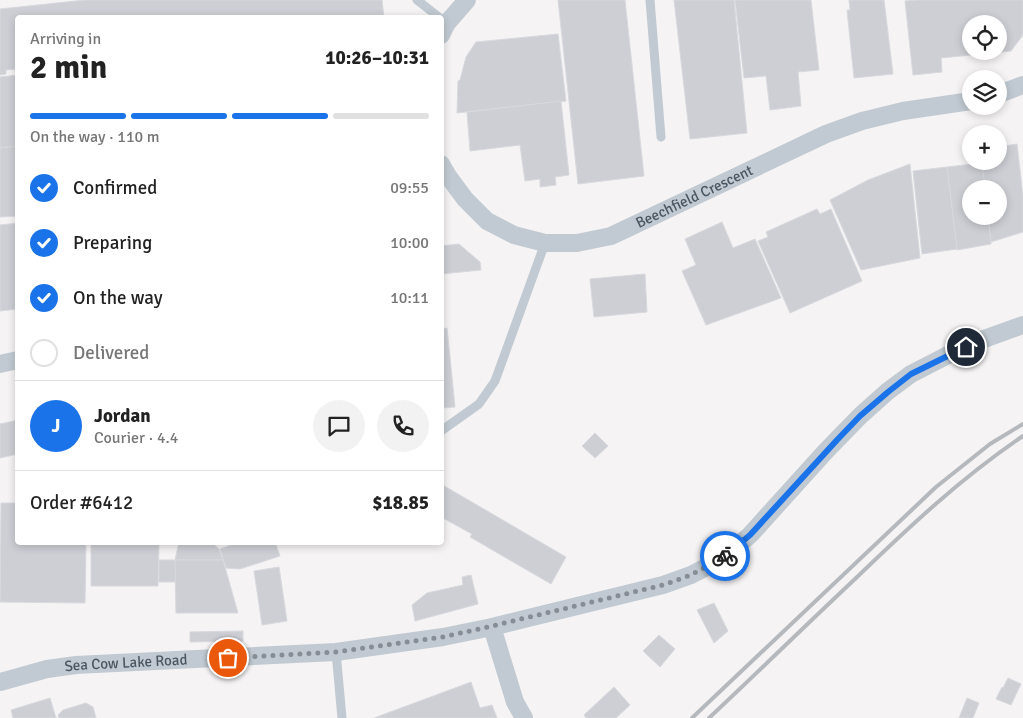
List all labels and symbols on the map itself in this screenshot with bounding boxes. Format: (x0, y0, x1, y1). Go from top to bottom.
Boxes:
street label: Beechfield Crescent (633, 161, 756, 232)
pin (945, 326, 987, 368)
courier (700, 531, 750, 581)
pin (207, 637, 249, 679)
street label: Sea Cow Lake Road (63, 650, 188, 675)

